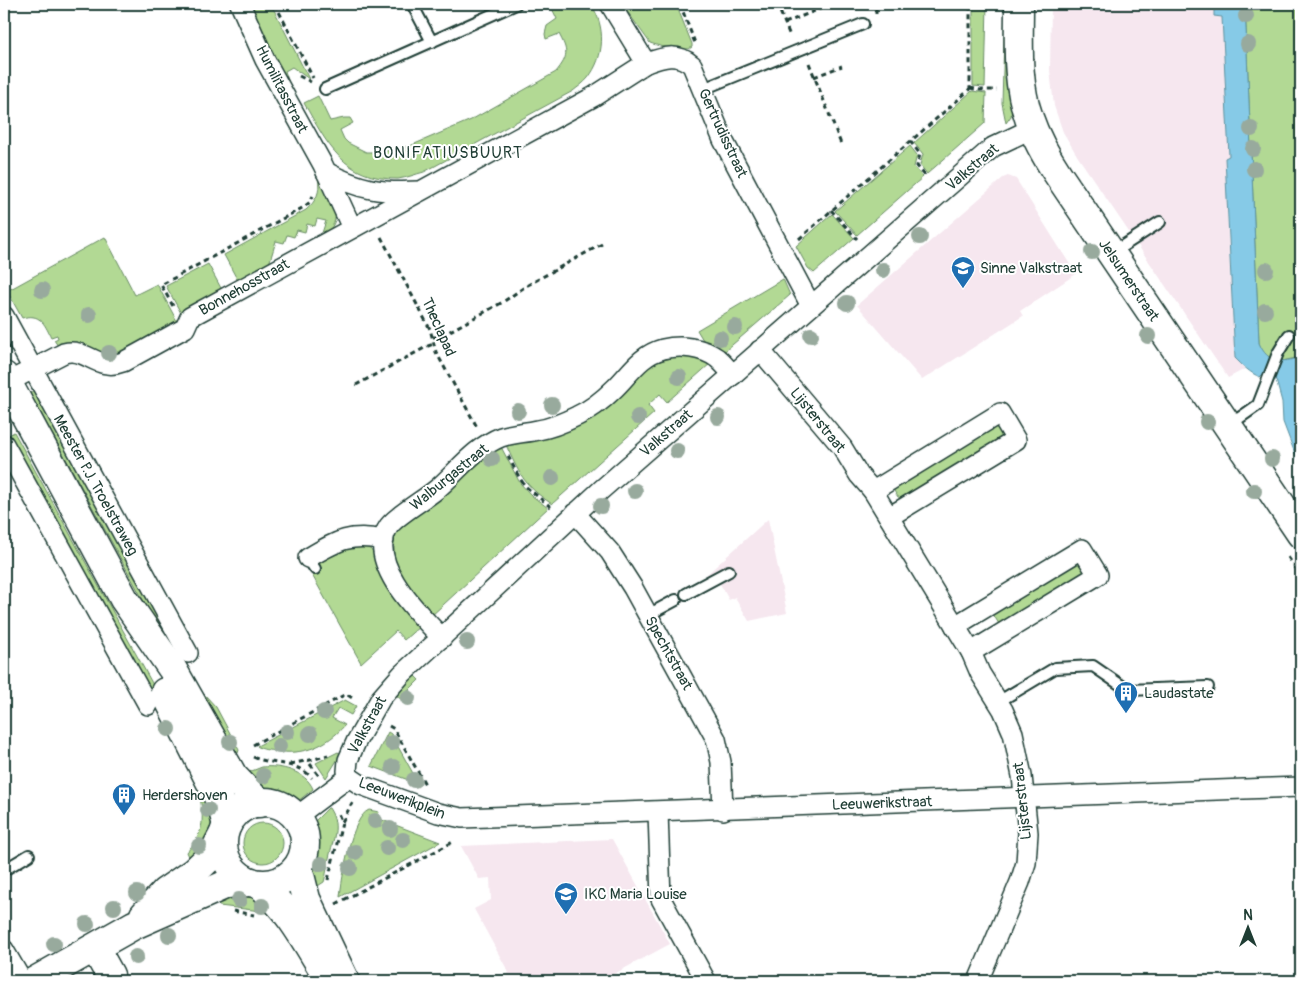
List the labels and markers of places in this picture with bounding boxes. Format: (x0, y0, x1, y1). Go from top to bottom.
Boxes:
school or university icon: Sinne Valkstraat (950, 255, 976, 289)
place label: Sinne Valkstraat (980, 259, 1083, 278)
building icon: Laudastate (1113, 680, 1139, 714)
place label: Laudastate (1144, 684, 1214, 703)
building icon: Herdershoven (111, 782, 137, 816)
place label: Herdershoven (142, 786, 228, 805)
school or university icon: IKC Maria Louise (553, 881, 579, 915)
place label: IKC Maria Louise (584, 885, 687, 904)

